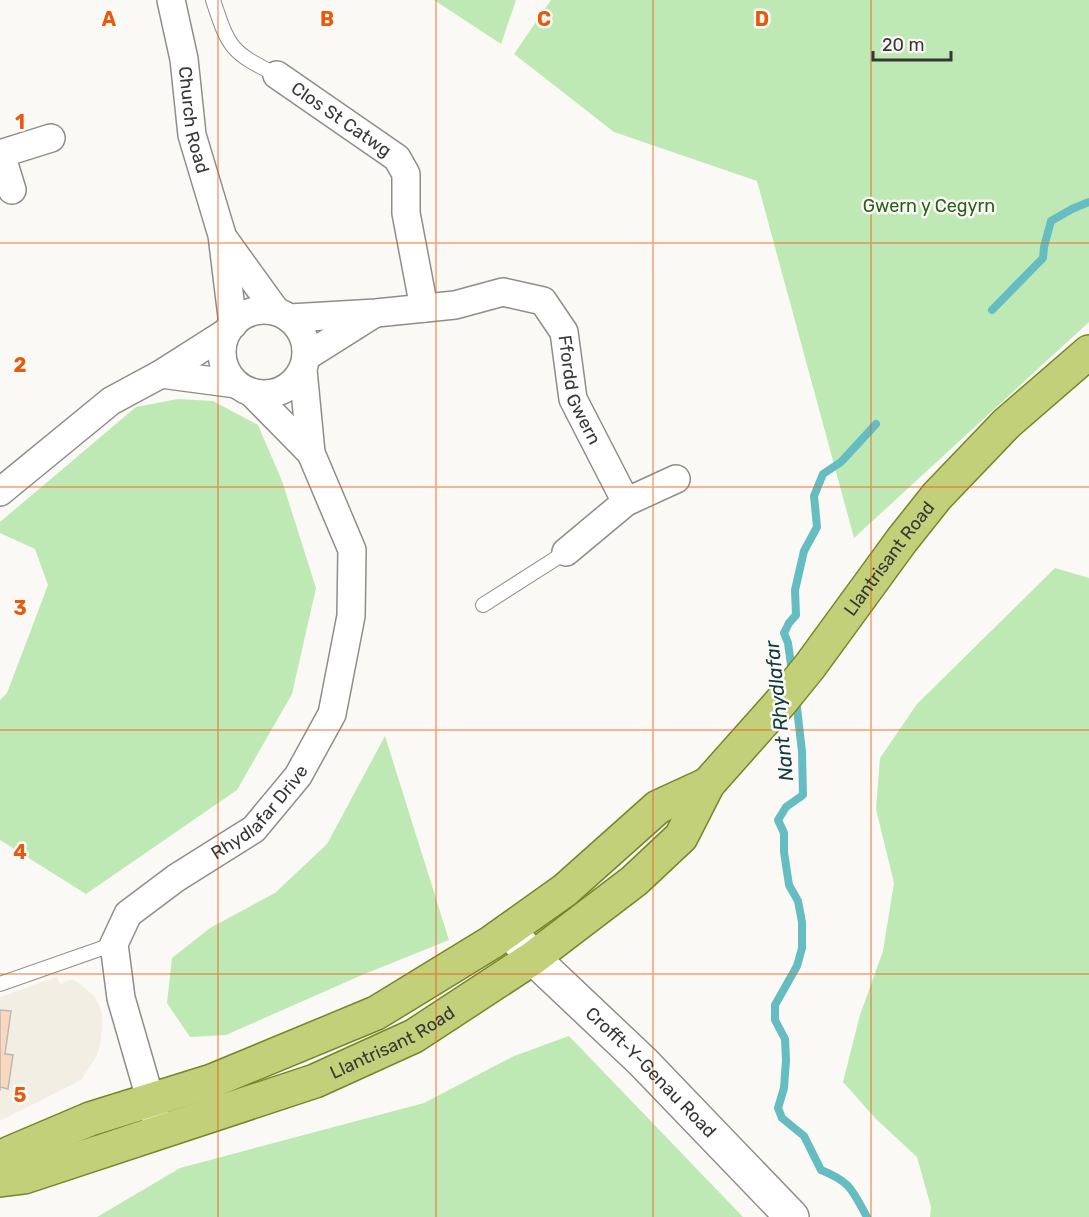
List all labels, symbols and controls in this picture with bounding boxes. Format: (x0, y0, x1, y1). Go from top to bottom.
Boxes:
text: A (102, 7, 117, 31)
text: B (320, 7, 334, 31)
text: C (537, 7, 551, 31)
text: D (755, 7, 769, 31)
scale bar (873, 24, 951, 62)
text: 20 m (882, 34, 924, 56)
street label: Church Road (174, 65, 214, 176)
street label: Clos St Catwg (287, 77, 395, 162)
text: 1 (15, 110, 25, 134)
park label: Gwern y Cegyrn (863, 195, 995, 217)
street label: Ffordd Gwern (554, 334, 606, 448)
text: 2 (14, 353, 27, 377)
street label: Llantrisant Road (839, 497, 939, 620)
text: 3 (13, 596, 27, 620)
water label: Nant Rhydlafar (760, 638, 798, 783)
street label: Rhydlafar Drive (207, 762, 313, 864)
text: 4 (13, 840, 27, 864)
street label: Llantrisant Road (326, 1001, 459, 1084)
street label: Crofft-Y-Genau Road (581, 1002, 721, 1142)
text: 5 (14, 1083, 27, 1107)

